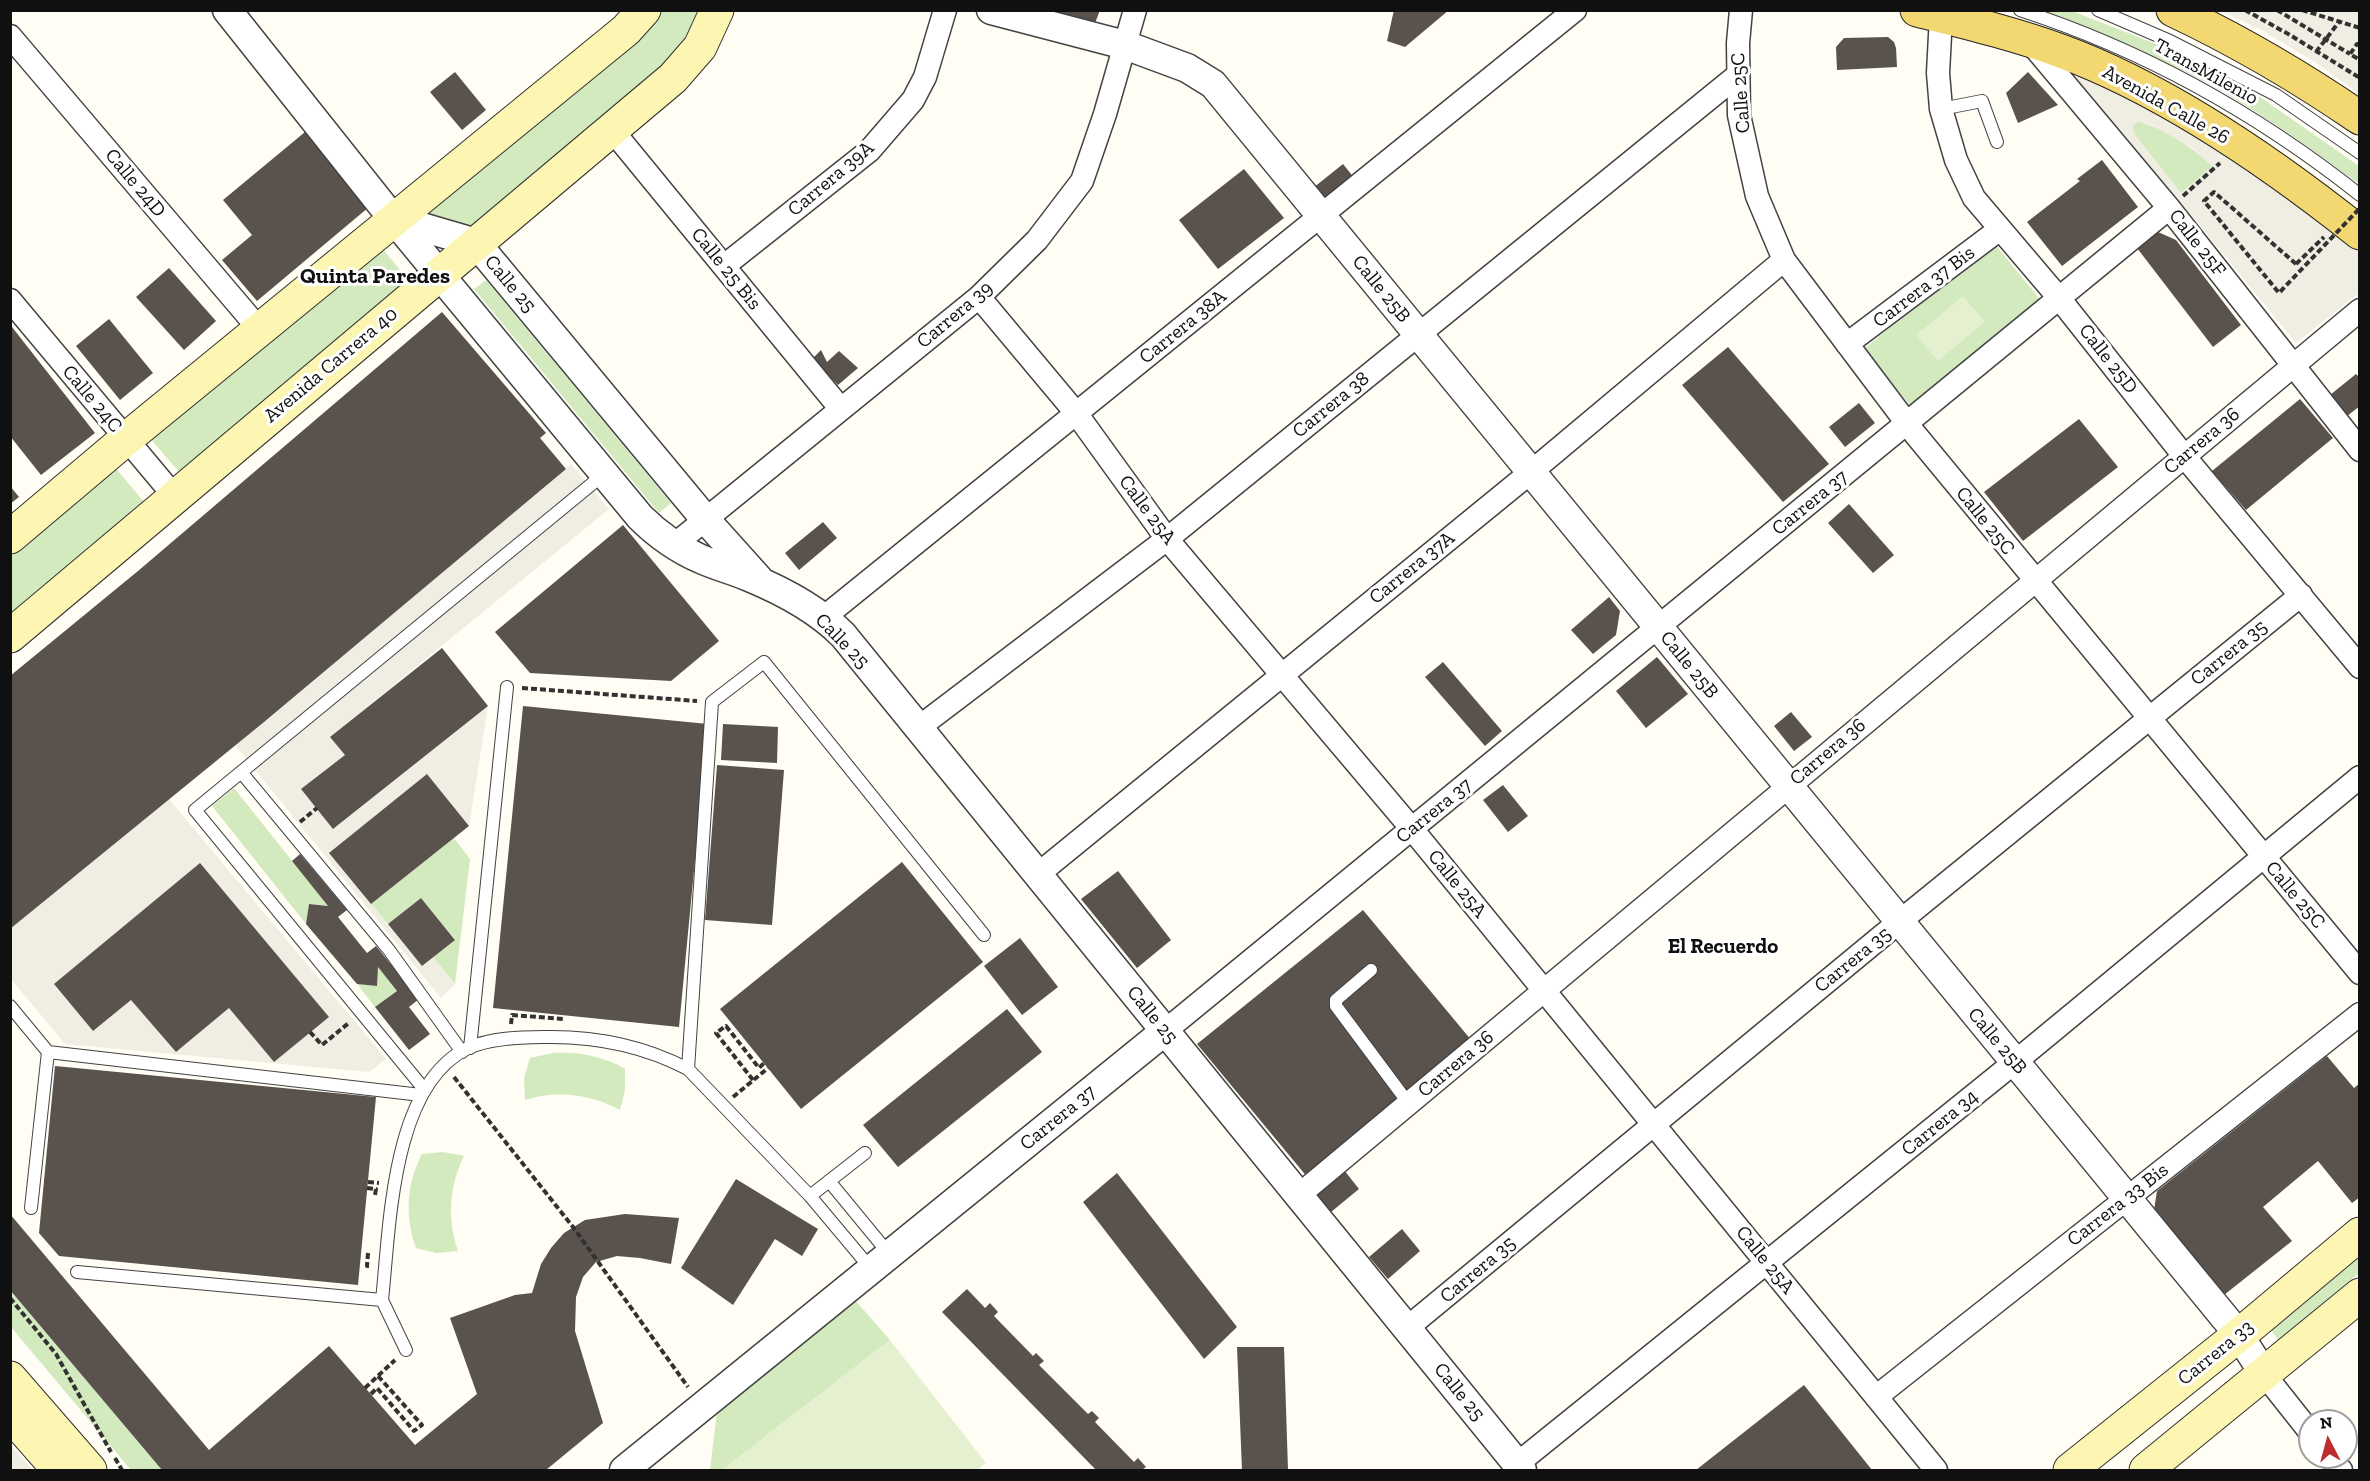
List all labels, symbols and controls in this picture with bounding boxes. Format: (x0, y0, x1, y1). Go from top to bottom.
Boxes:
street label: TransMilenio (2150, 34, 2262, 110)
street label: Calle 25C (1726, 52, 1756, 134)
street label: Avenida Calle 26 (2098, 60, 2234, 150)
street label: Carrera 39A (783, 136, 879, 222)
street label: Calle 24D (99, 144, 171, 222)
street label: Calle 25F (2163, 205, 2231, 281)
street label: Calle 25 Bis (686, 223, 766, 315)
street label: Carrera 37 Bis (1868, 241, 1980, 333)
street label: Calle 25 (479, 250, 541, 318)
street label: Calle 25B (1347, 250, 1415, 328)
district label: Quinta Paredes (300, 264, 450, 290)
street label: Carrera 39 (912, 276, 998, 354)
street label: Carrera 38A (1135, 285, 1231, 369)
street label: Avenida Carrera 40 (259, 302, 403, 428)
street label: Calle 25D (2073, 319, 2143, 399)
street label: Calle 24C (57, 360, 127, 438)
street label: Carrera 38 (1288, 367, 1374, 443)
street label: Carrera 36 (2159, 402, 2245, 480)
street label: Carrera 37 (1767, 465, 1853, 541)
street label: Calle 25A (1113, 471, 1181, 549)
street label: Calle 25C (1950, 482, 2020, 560)
street label: Carrera 37A (1364, 526, 1460, 610)
street label: Calle 25 (810, 608, 874, 674)
street label: Carrera 35 (2186, 615, 2272, 691)
street label: Calle 25B (1655, 626, 1723, 704)
street label: Carrera 36 (1785, 713, 1871, 791)
street label: Carrera 37 (1391, 773, 1477, 849)
street label: Calle 25A (1422, 845, 1492, 923)
street label: Calle 25C (2260, 856, 2330, 934)
street label: Carrera 35 (1810, 922, 1896, 998)
district label: El Recuerdo (1668, 934, 1778, 960)
street label: Calle 25 (1121, 981, 1183, 1049)
street label: Calle 25B (1962, 1003, 2032, 1079)
street label: Carrera 36 (1413, 1025, 1499, 1103)
street label: Carrera 37 (1015, 1080, 1101, 1156)
street label: Carrera 34 (1897, 1085, 1983, 1161)
street label: Carrera 33 Bis (2063, 1158, 2173, 1252)
street label: Calle 25A (1730, 1221, 1800, 1299)
street label: Carrera 35 (1435, 1231, 1521, 1309)
street label: Carrera 33 (2173, 1315, 2259, 1391)
street label: Calle 25 (1428, 1358, 1490, 1426)
north arrow (2298, 1409, 2358, 1469)
text: N (2319, 1413, 2333, 1433)

